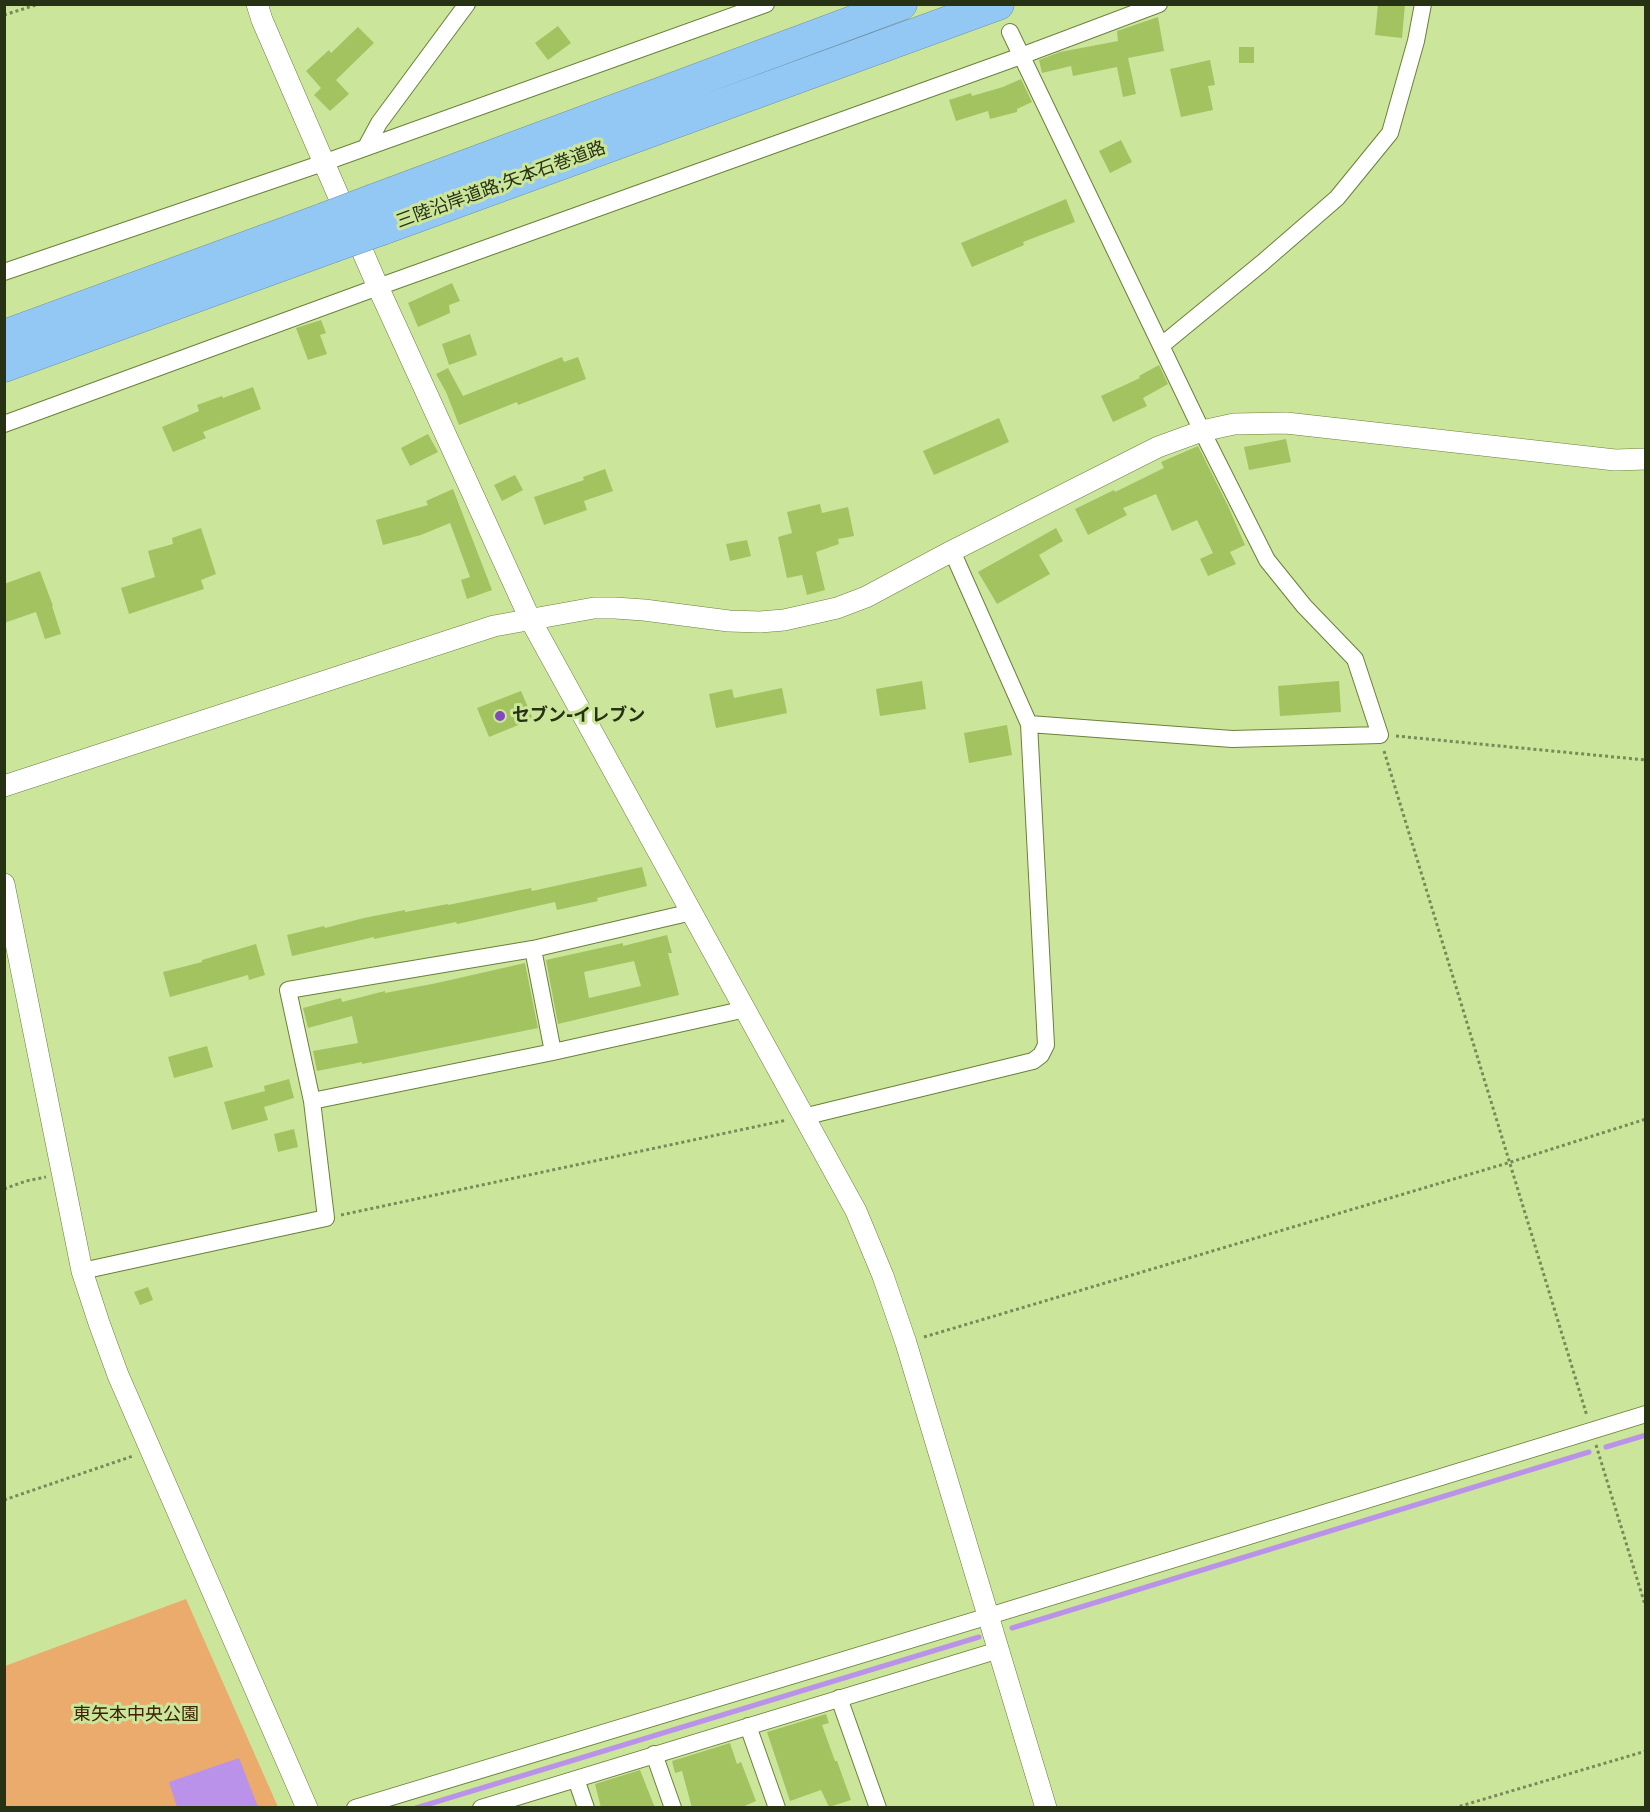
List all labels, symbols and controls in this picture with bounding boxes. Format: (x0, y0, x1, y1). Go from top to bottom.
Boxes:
street label: 三陸沿岸道路;矢本石巻道路 (393, 137, 609, 233)
place label: セブン-イレブン (512, 705, 645, 727)
marker: セブン-イレブン (493, 709, 507, 723)
park label: 東矢本中央公園 (73, 1704, 199, 1726)

